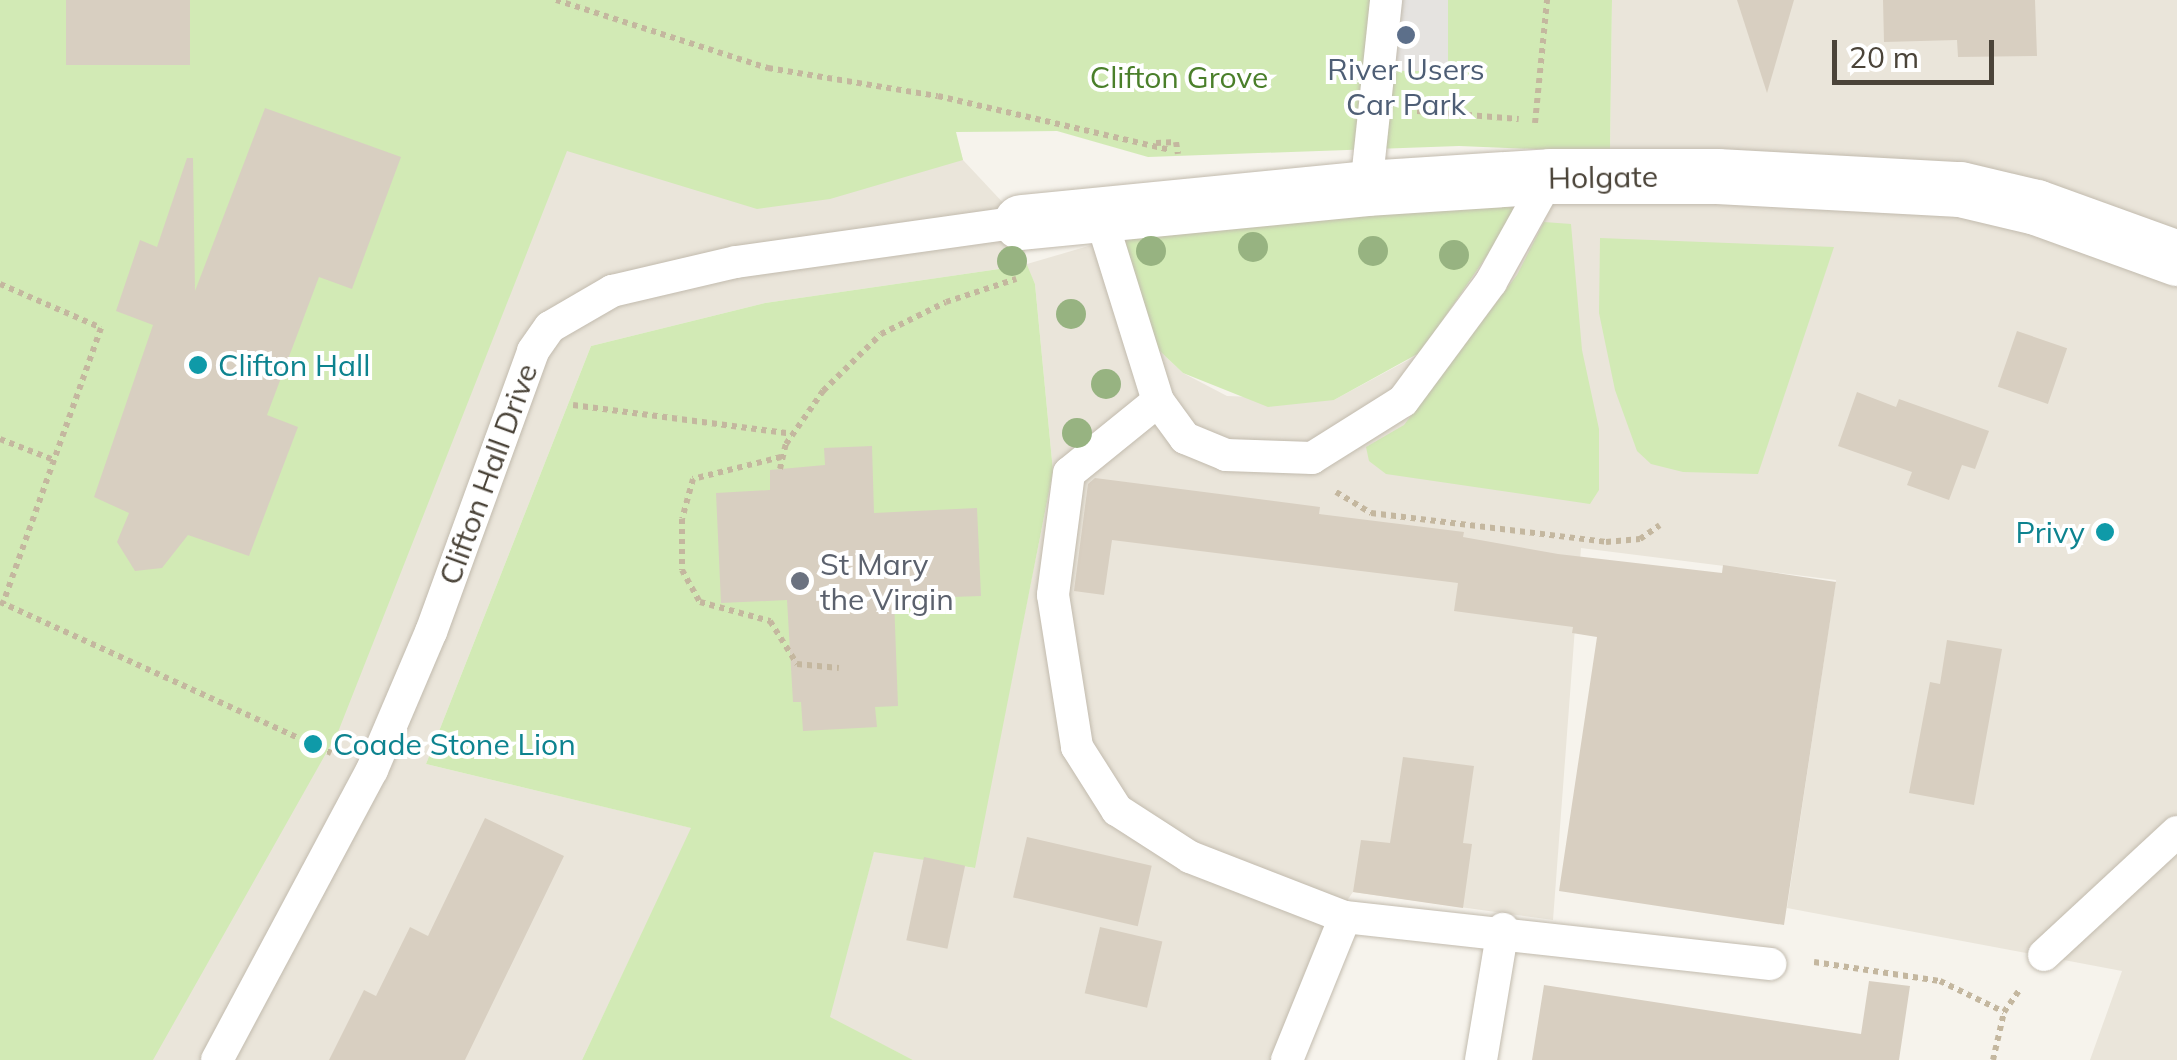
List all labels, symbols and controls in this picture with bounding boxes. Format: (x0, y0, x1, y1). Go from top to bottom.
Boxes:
scale bar (1837, 20, 2000, 82)
marker: River Users Car Park (1395, 24, 1417, 46)
text: 20 m (1849, 38, 1919, 76)
place label: River Users Car Park (1327, 51, 1485, 122)
park label: Clifton Grove (1090, 59, 1268, 95)
street label: Holgate (1548, 158, 1658, 196)
place label: Clifton Hall (218, 347, 370, 383)
marker: Clifton Hall (187, 354, 209, 376)
street label: Clifton Hall Drive (431, 359, 545, 589)
place label: Privy (2016, 514, 2085, 550)
marker: Privy (2094, 521, 2116, 543)
place label: St Mary the Virgin (820, 546, 954, 616)
marker: St Mary the Virgin (789, 570, 811, 592)
place label: Coade Stone Lion (333, 726, 576, 762)
marker: Coade Stone Lion (302, 733, 324, 755)

